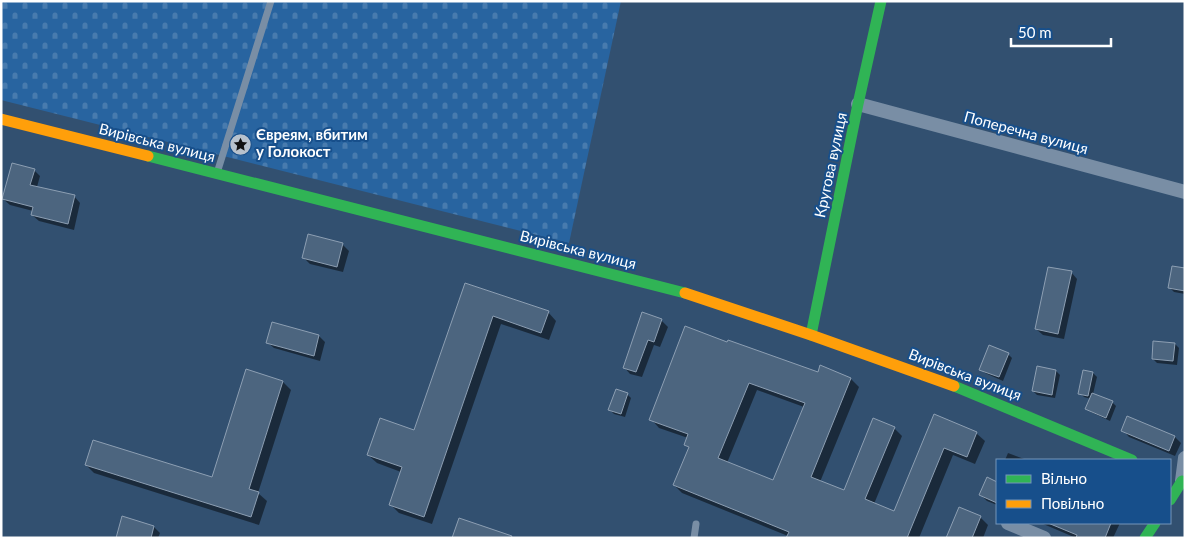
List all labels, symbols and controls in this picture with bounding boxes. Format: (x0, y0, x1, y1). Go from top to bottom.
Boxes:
scale bar (1011, 15, 1111, 47)
text: 50 m (1018, 23, 1052, 41)
street label: Поперечна вулиця (962, 107, 1090, 157)
street label: Кругова вулиця (810, 111, 850, 219)
street label: Вирівська вулиця (97, 119, 217, 165)
place label: Євреям, вбитим у Голокост (256, 125, 368, 160)
place icon: Євреям, вбитим у Голокост (228, 132, 252, 156)
street label: Вирівська вулиця (518, 226, 638, 272)
street label: Вирівська вулиця (906, 344, 1024, 404)
legend (996, 459, 1171, 524)
text: Вільно (1041, 469, 1087, 487)
text: Повільно (1041, 494, 1104, 512)

